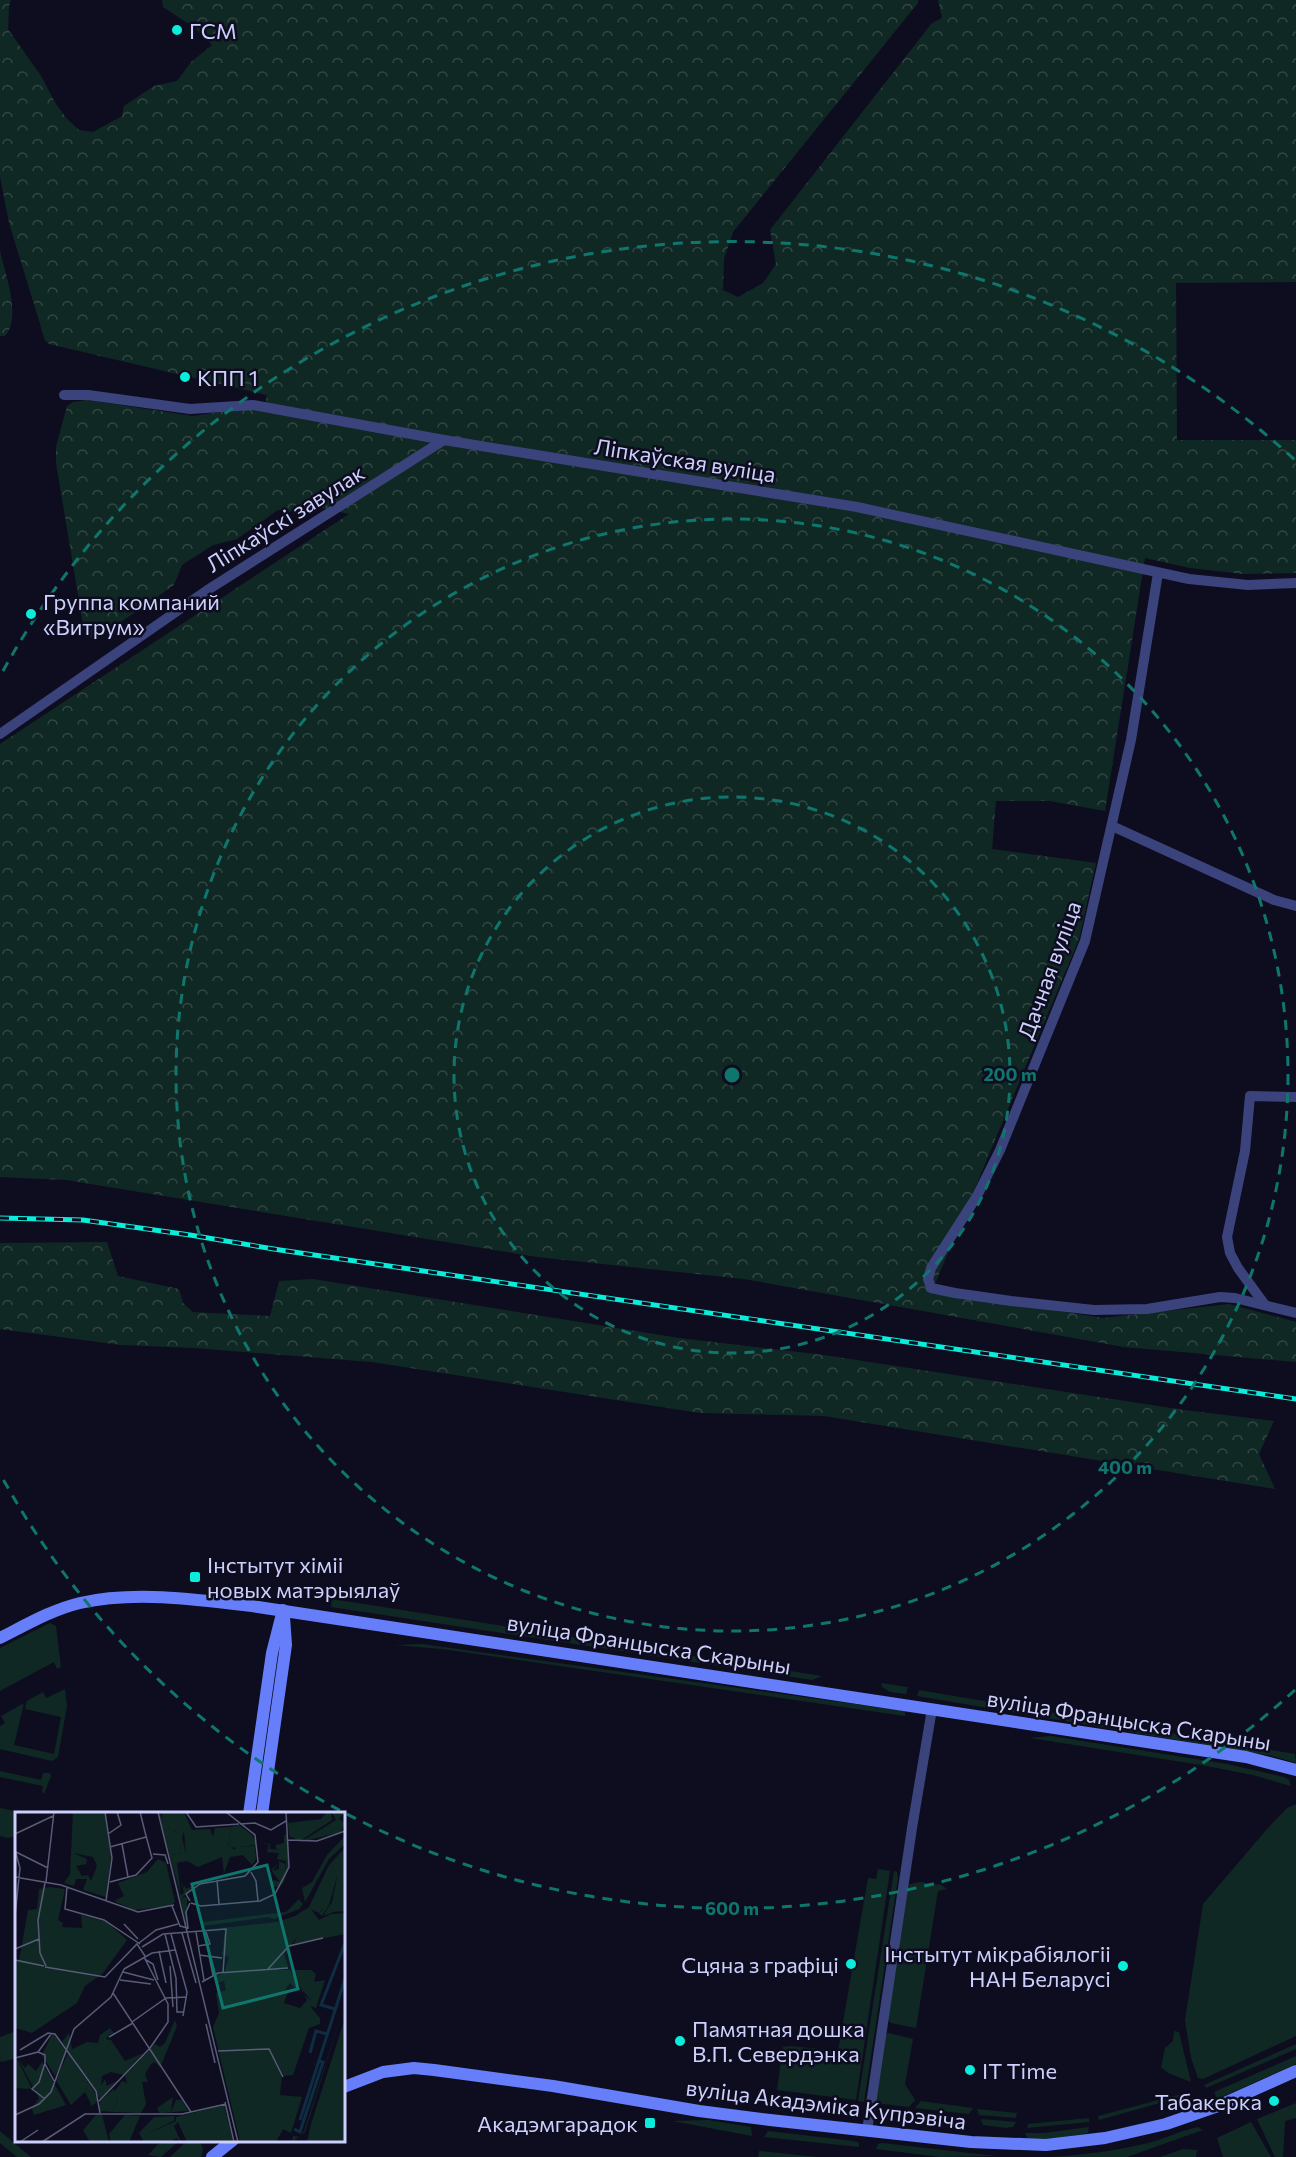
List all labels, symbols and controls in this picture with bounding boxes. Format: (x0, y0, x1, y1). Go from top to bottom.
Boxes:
place label: ГСМ (189, 17, 237, 44)
marker: ГСМ (170, 23, 184, 37)
place label: КПП 1 (197, 364, 258, 391)
marker: КПП 1 (178, 370, 192, 384)
street label: Ліпкаўская вуліца (592, 432, 778, 488)
street label: Ліпкаўскі завулак (201, 458, 369, 577)
place label: Группа компаний «Витрум» (43, 588, 220, 640)
marker: Группа компаний «Витрум» (24, 607, 38, 621)
street label: Дачная вуліца (1012, 897, 1086, 1043)
text: 200 m (983, 1063, 1037, 1085)
centre of rings (722, 1065, 742, 1085)
text: 400 m (1098, 1456, 1152, 1478)
place label: Інстытут хіміі новых матэрыялаў (207, 1551, 400, 1603)
marker: Інстытут хіміі новых матэрыялаў (188, 1570, 202, 1584)
street label: вуліца Францыска Скарыны (505, 1608, 793, 1680)
street label: вуліца Францыска Скарыны (985, 1684, 1273, 1756)
inset map (15, 1812, 345, 2142)
text: 600 m (705, 1897, 759, 1919)
place label: Інстытут мікрабіялогіі НАН Беларусі (884, 1940, 1111, 1992)
place label: Сцяна з графіці (681, 1951, 839, 1978)
marker: Сцяна з графіці (844, 1957, 858, 1971)
marker: Інстытут мікрабіялогіі НАН Беларусі (1116, 1959, 1130, 1973)
place label: Памятная дошка В.П. Севердэнка (692, 2015, 865, 2067)
marker: Памятная дошка В.П. Севердэнка (673, 2034, 687, 2048)
place label: IT Time (982, 2057, 1057, 2084)
marker: IT Time (963, 2063, 977, 2077)
street label: вуліца Акадэміка Купрэвіча (684, 2073, 968, 2135)
place label: Табакерка (1155, 2088, 1262, 2115)
marker: Табакерка (1267, 2094, 1281, 2108)
place label: Акадэмгарадок (477, 2110, 638, 2137)
marker: Акадэмгарадок (643, 2116, 657, 2130)

